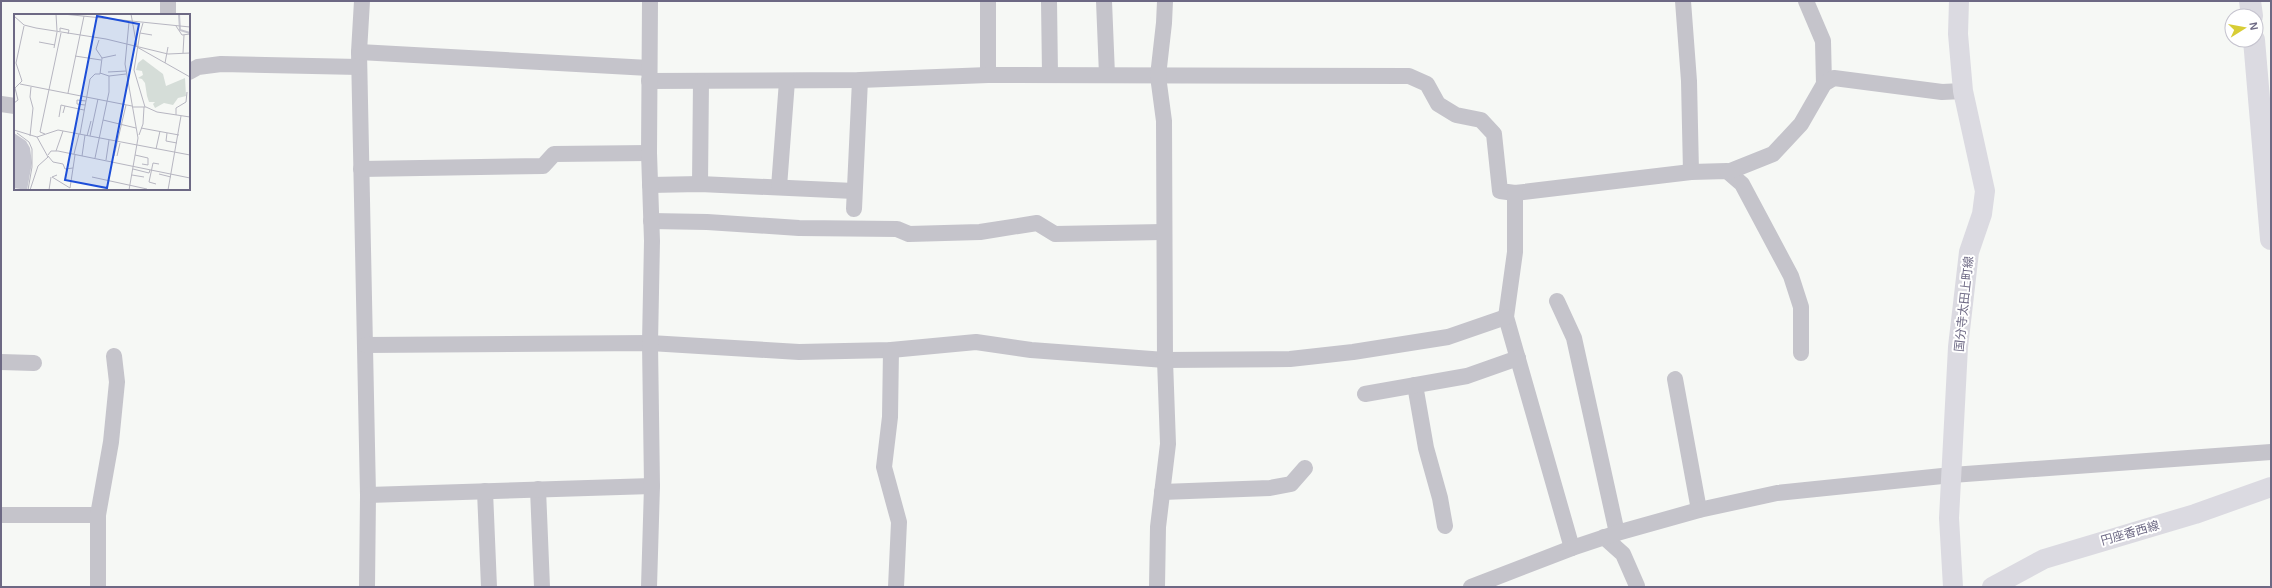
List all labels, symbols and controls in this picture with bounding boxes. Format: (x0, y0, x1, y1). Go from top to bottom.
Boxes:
north arrow (2224, 8, 2264, 48)
inset map (14, 14, 190, 190)
text: N (2247, 21, 2260, 31)
street label: 国分寺太田上町線 (1952, 256, 1976, 352)
street label: 円座香西線 (2099, 518, 2161, 548)

